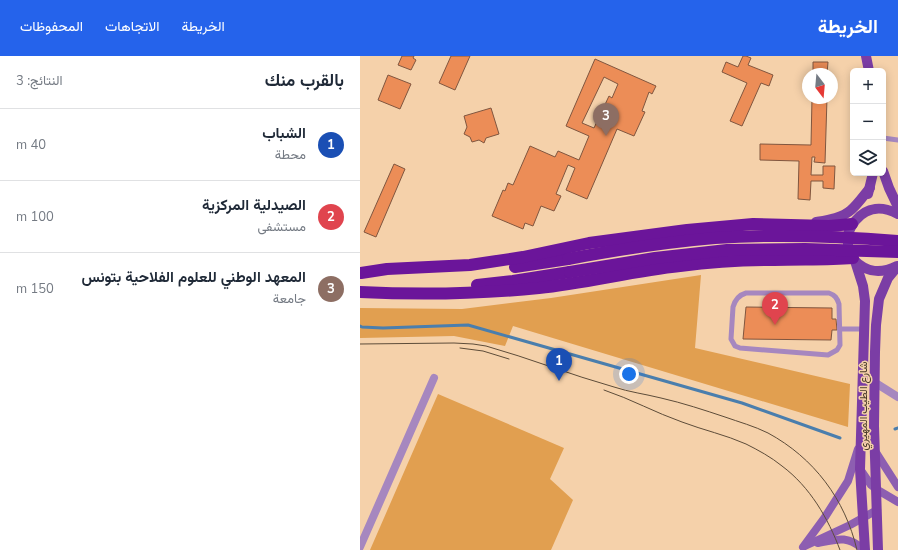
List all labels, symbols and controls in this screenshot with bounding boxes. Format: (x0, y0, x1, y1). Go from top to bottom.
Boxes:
text: الخريطة (818, 14, 878, 40)
text: المحفوظات (20, 17, 83, 36)
text: الاتجاهات (105, 17, 159, 36)
text: الخريطة (181, 17, 225, 36)
north arrow (802, 68, 838, 104)
map controls (850, 68, 886, 176)
button: + (850, 68, 886, 104)
text: بالقرب منك (265, 69, 344, 92)
text: النتائج: 3 (16, 72, 63, 90)
pin: 3 (593, 103, 619, 136)
button: − (850, 104, 886, 140)
text: الشباب (262, 123, 306, 143)
text: 40 m (16, 136, 46, 154)
text: 1 (327, 136, 335, 154)
button: layers (850, 140, 886, 176)
text: محطة (275, 146, 306, 164)
text: الصيدلية المركزية (202, 195, 306, 215)
text: 100 m (16, 208, 54, 226)
text: 2 (327, 208, 335, 226)
text: مستشفى (258, 218, 306, 236)
text: المعهد الوطني للعلوم الفلاحية بتونس (81, 267, 306, 287)
text: 150 m (16, 280, 54, 298)
text: 3 (327, 280, 335, 298)
text: جامعة (273, 290, 306, 308)
pin: 2 (762, 292, 788, 325)
pin: 1 (546, 348, 572, 381)
street label: شارع الطيب المهيري (856, 361, 873, 451)
your location (619, 364, 639, 384)

